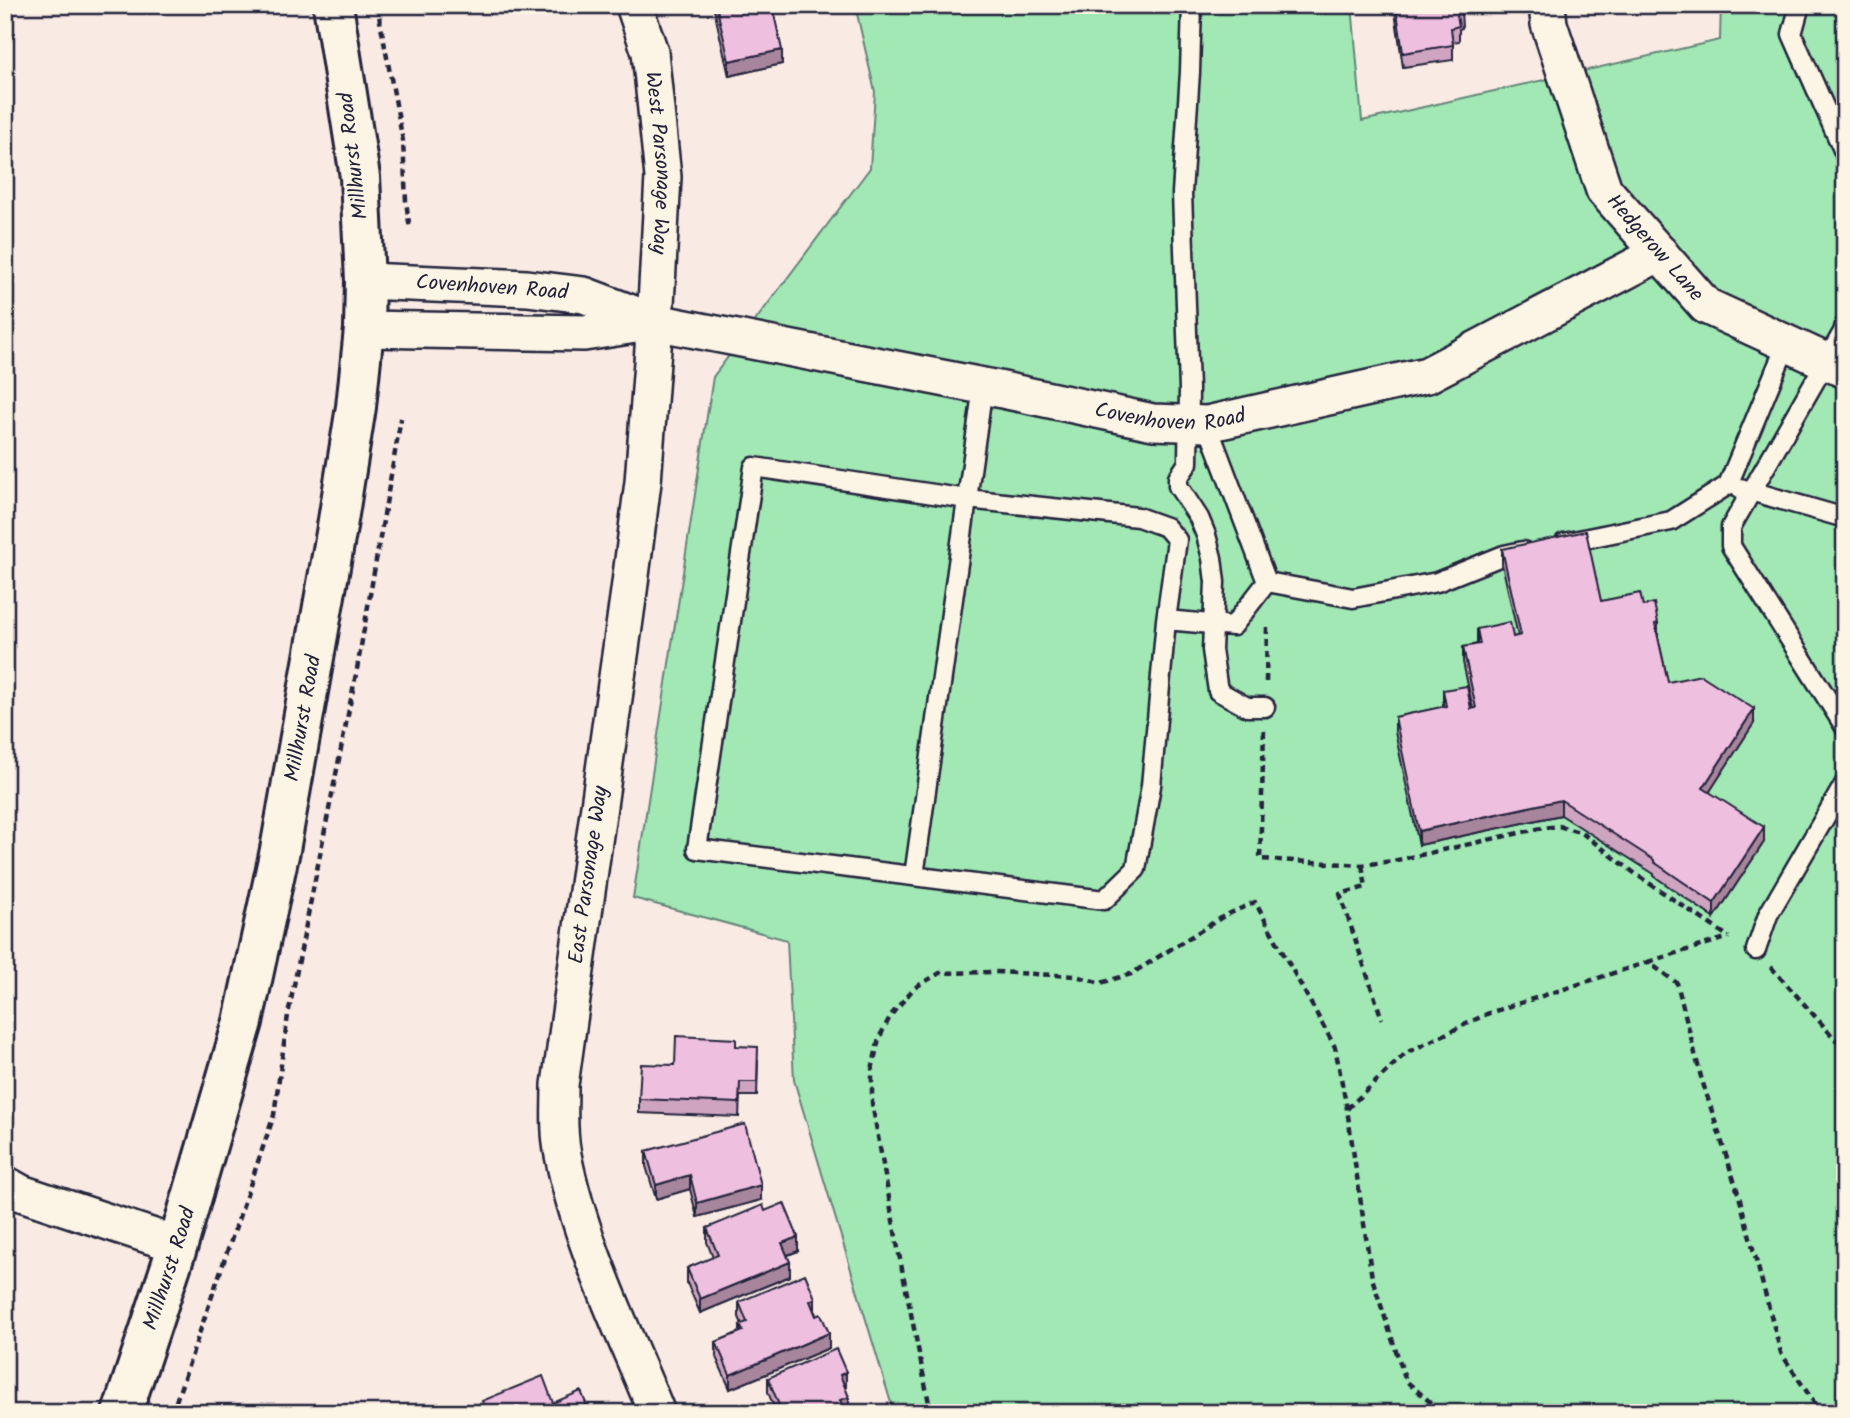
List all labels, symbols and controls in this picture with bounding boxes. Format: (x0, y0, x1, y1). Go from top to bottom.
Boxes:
street label: West Parsonage Way (636, 70, 680, 255)
street label: Millhurst Road (330, 90, 378, 221)
street label: Hedgerow Lane (1598, 186, 1712, 310)
street label: Covenhoven Road (415, 266, 570, 310)
street label: Covenhoven Road (1092, 394, 1249, 441)
street label: Millhurst Road (276, 652, 331, 784)
street label: East Parsonage Way (560, 784, 618, 966)
street label: Millhurst Road (134, 1203, 205, 1335)

